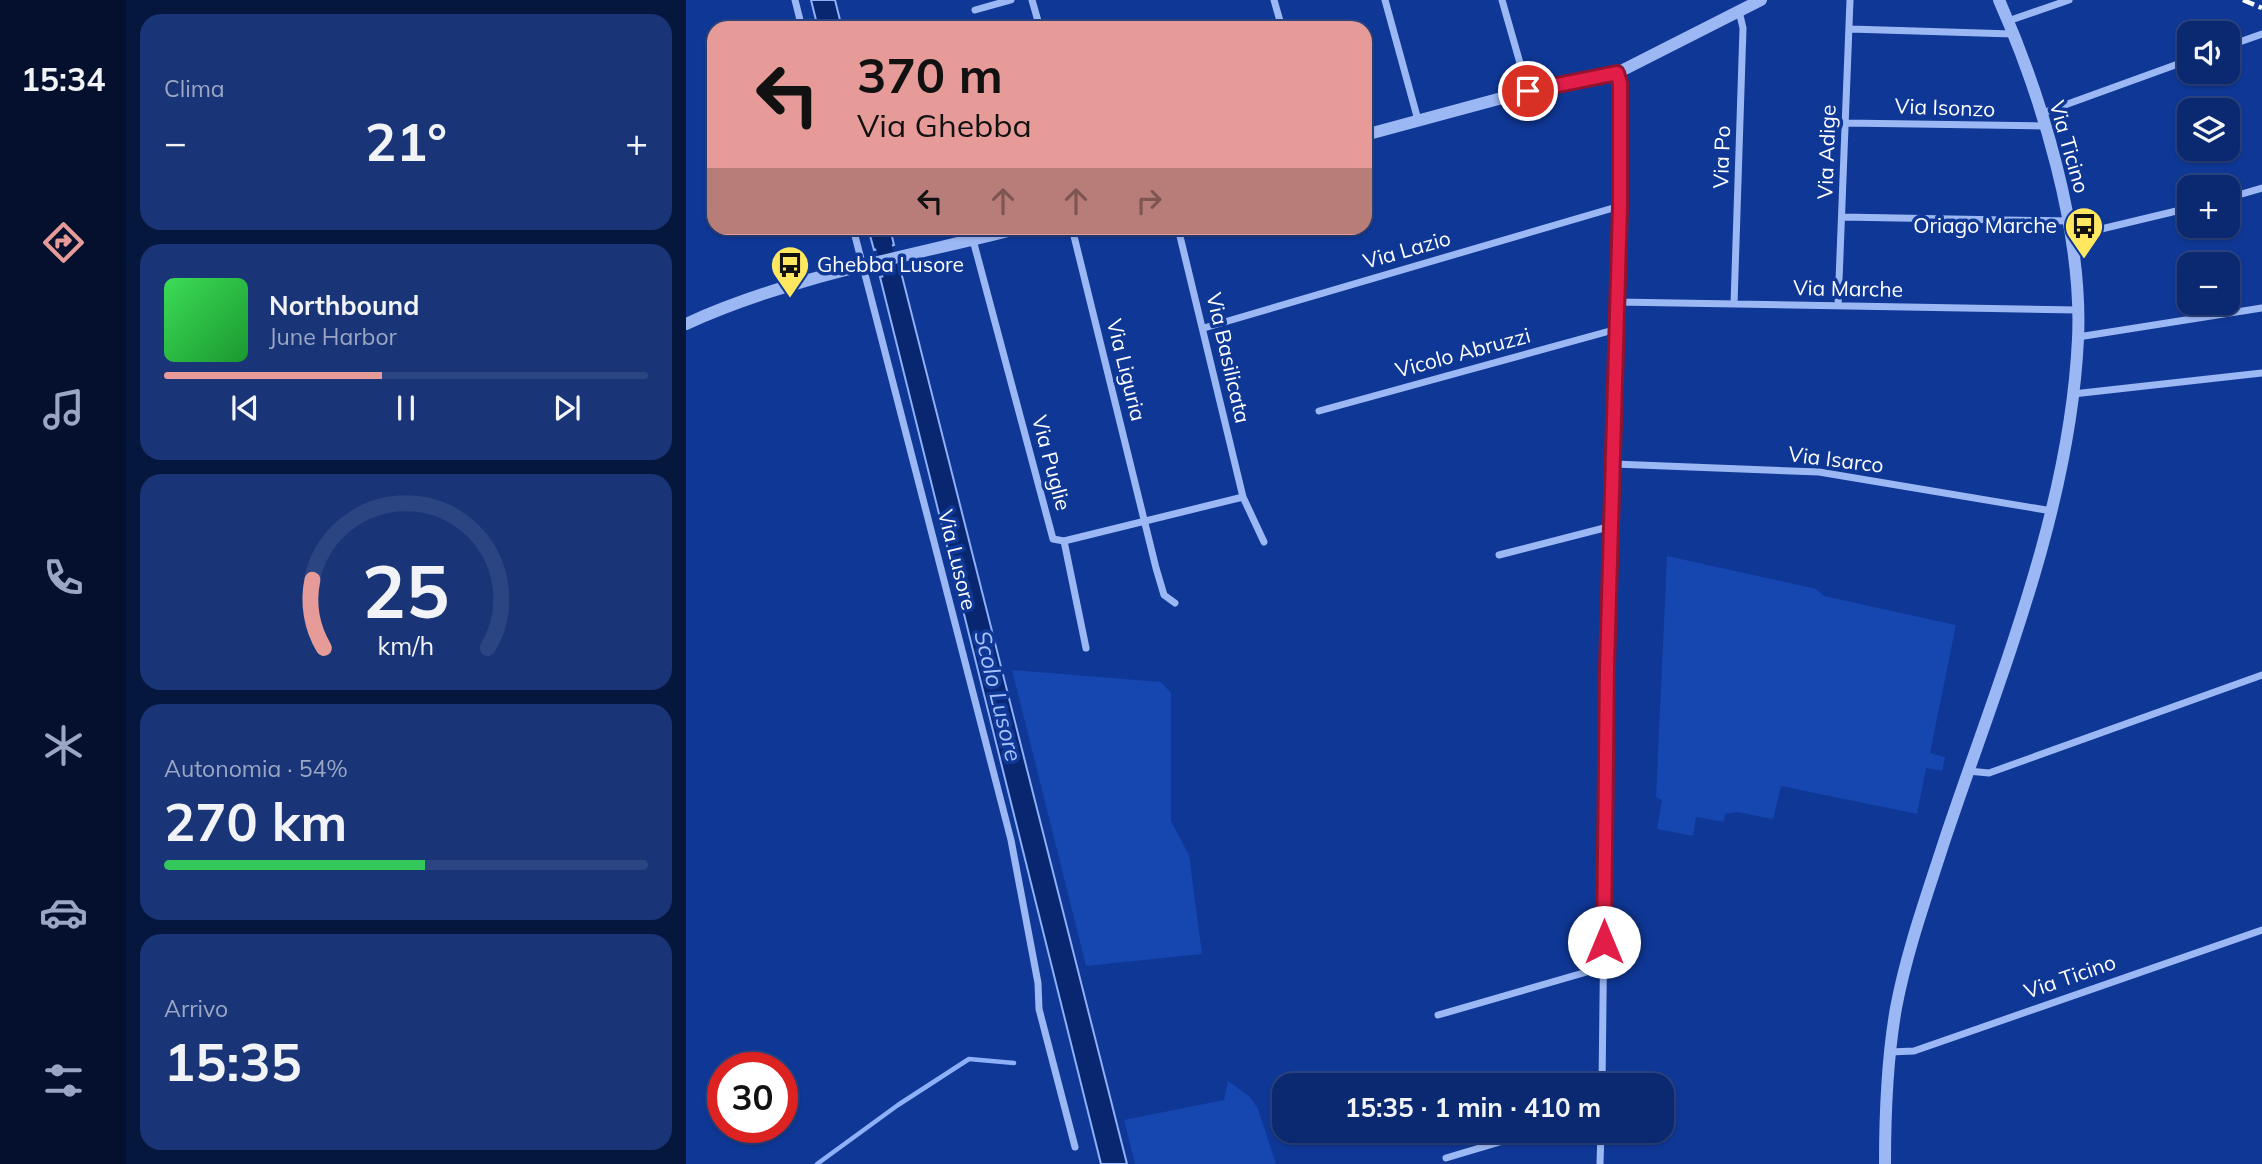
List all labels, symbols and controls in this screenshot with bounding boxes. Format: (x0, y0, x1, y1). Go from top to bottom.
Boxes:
map controls (2177, 21, 2240, 315)
button: sound (2177, 21, 2240, 84)
text: 370 m (857, 44, 1003, 105)
icon: left (742, 49, 833, 140)
text: 15:34 (21, 59, 105, 99)
pin (1498, 61, 1558, 121)
icon: arrive (1509, 72, 1547, 110)
text: Clima (164, 74, 225, 103)
street label: Via Isonzo (1894, 92, 1996, 122)
street label: Via Ticino (2044, 97, 2096, 196)
button: layers (2177, 98, 2240, 161)
street label: Via Adige (1811, 104, 1841, 200)
text: Via Ghebba (857, 105, 1032, 145)
text: 21° (365, 109, 447, 174)
text: − (164, 118, 187, 166)
text: + (625, 118, 648, 166)
street label: Via Po (1707, 125, 1735, 189)
button: + (2177, 175, 2240, 238)
icon: left (911, 182, 949, 220)
icon: ahead (984, 182, 1022, 220)
icon: ahead (1057, 182, 1095, 220)
icon: right (1130, 182, 1168, 220)
bus stop icon: Oriago Marche (2063, 205, 2105, 260)
place label: Oriago Marche (1913, 212, 2057, 238)
icon: directions (39, 218, 88, 267)
street label: Via Lazio (1360, 224, 1453, 274)
bus stop icon: Ghebba Lusore (769, 244, 811, 299)
place label: Ghebba Lusore (817, 251, 964, 277)
button: − (2177, 252, 2240, 315)
street label: Via Marche (1793, 274, 1903, 302)
text: Northbound (269, 289, 419, 322)
street label: Via Basilicata (1201, 290, 1257, 425)
street label: Via Liguria (1102, 316, 1152, 423)
text: June Harbor (269, 322, 397, 351)
street label: Vicolo Abruzzi (1392, 322, 1533, 383)
icon: music (39, 385, 88, 434)
icon: previous (226, 389, 264, 427)
icon: pause (387, 389, 425, 427)
icon: next (548, 389, 586, 427)
street label: Via Puglie (1027, 412, 1077, 513)
street label: Via Isarco (1787, 440, 1885, 478)
street label: Via Lusore (933, 507, 983, 613)
text: 25 (362, 545, 450, 636)
icon: phone (39, 553, 88, 602)
water label: Scolo Lusore (968, 627, 1029, 764)
text: km/h (378, 630, 434, 661)
icon: climate (39, 721, 88, 770)
text: Autonomia · 54% (164, 754, 348, 783)
text: 270 km (164, 789, 347, 854)
icon: car (39, 888, 88, 937)
position arrow (1567, 905, 1641, 979)
street label: Via Ticino (2020, 948, 2119, 1004)
text: Arrivo (164, 994, 228, 1023)
text: 15:35 (164, 1029, 302, 1094)
speed limit sign: 30 (707, 1052, 798, 1143)
icon: filters (39, 1056, 88, 1105)
text: 15:35 · 1 min · 410 m (1345, 1091, 1601, 1124)

